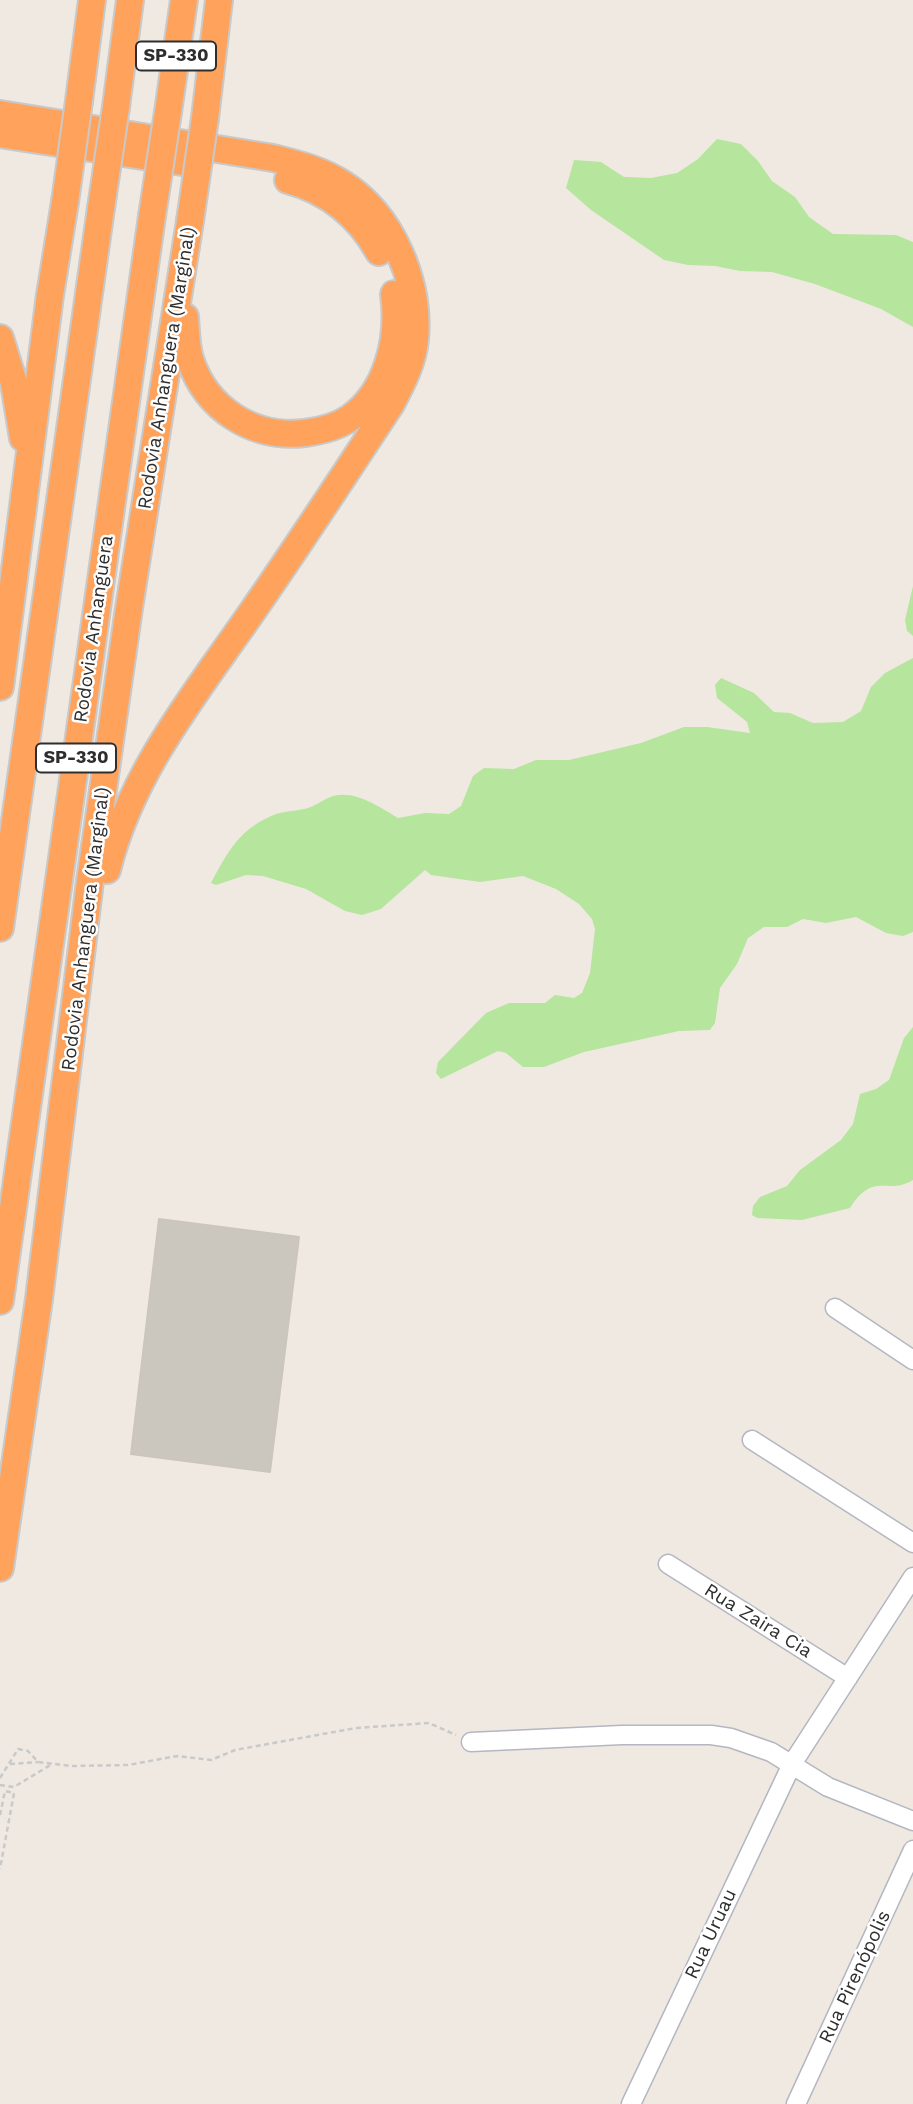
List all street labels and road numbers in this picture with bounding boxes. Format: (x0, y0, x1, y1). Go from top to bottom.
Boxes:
road number: SP-330 (136, 42, 216, 70)
street label: Rodovia Anhanguera (Marginal) (133, 225, 201, 511)
street label: Rodovia Anhanguera (70, 534, 118, 724)
road number: SP-330 (36, 744, 116, 772)
street label: Rodovia Anhanguera (Marginal) (57, 786, 115, 1072)
street label: Rua Zaira Cia (700, 1579, 816, 1663)
street label: Rua Uruau (680, 1885, 742, 1983)
street label: Rua Pirenópolis (814, 1907, 896, 2047)

